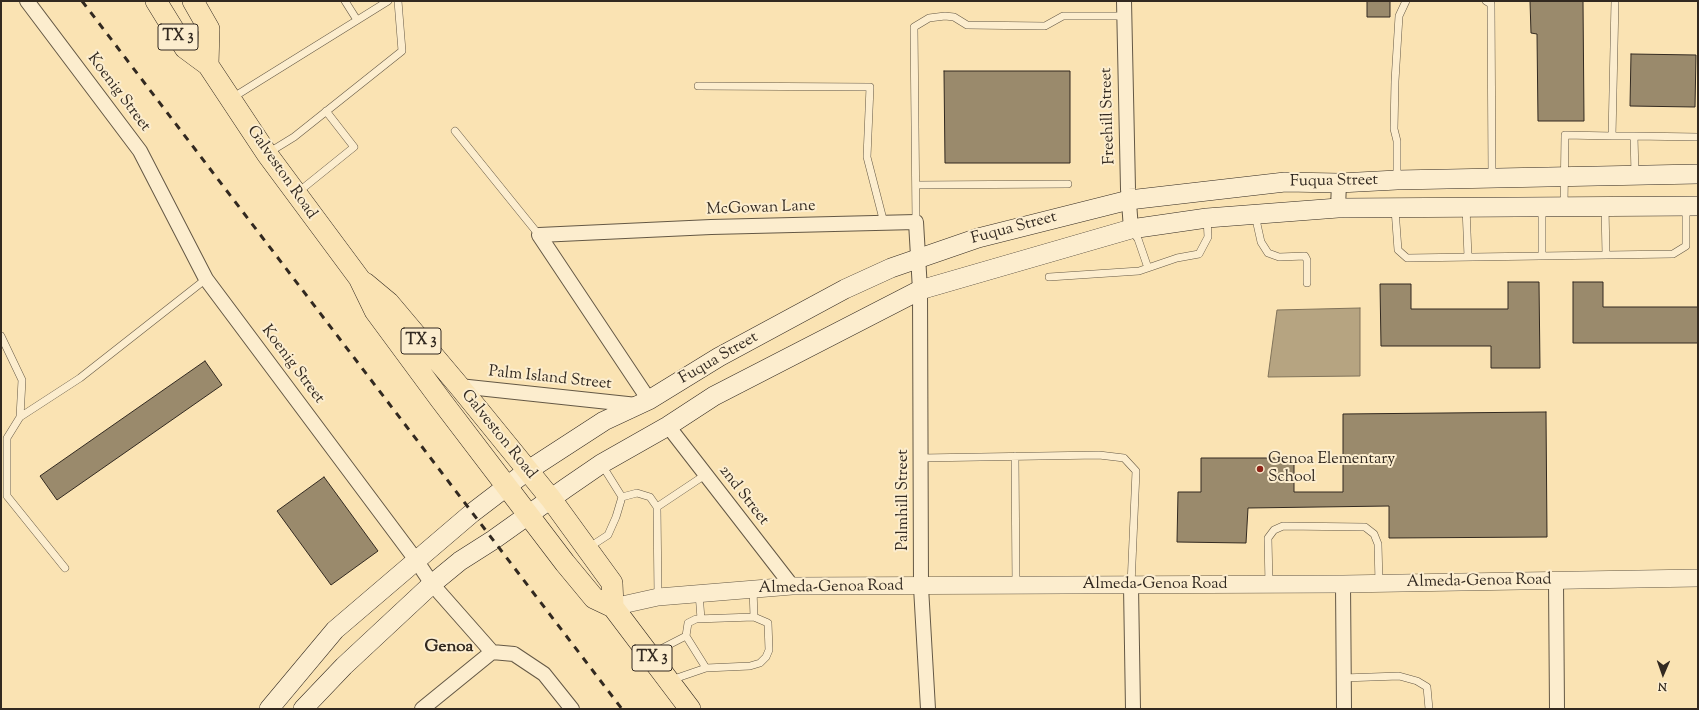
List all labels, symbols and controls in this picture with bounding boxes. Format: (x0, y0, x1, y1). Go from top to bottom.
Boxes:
road number: TX 3 (158, 24, 198, 50)
street label: Koenig Street (82, 50, 154, 136)
street label: Freehill Street (1098, 67, 1120, 165)
street label: Galveston Road (242, 123, 320, 223)
street label: Fuqua Street (1290, 172, 1378, 192)
street label: McGowan Lane (706, 198, 816, 220)
street label: Fuqua Street (969, 208, 1059, 250)
street label: Koenig Street (256, 322, 328, 408)
road number: TX 3 (401, 328, 441, 354)
street label: Fuqua Street (676, 329, 762, 389)
street label: Palm Island Street (487, 363, 613, 395)
street label: Galveston Road (456, 386, 540, 484)
street label: Palmhill Street (894, 449, 914, 551)
place label: Genoa Elementary School (1268, 450, 1395, 488)
street label: 2nd Street (714, 462, 772, 530)
marker: Genoa Elementary School (1255, 464, 1265, 474)
street label: Almeda-Genoa Road (1406, 571, 1552, 593)
street label: Almeda-Genoa Road (1083, 575, 1227, 595)
street label: Almeda-Genoa Road (758, 577, 904, 599)
district label: Genoa (425, 638, 473, 658)
road number: TX 3 (632, 645, 672, 671)
north arrow (1643, 654, 1683, 694)
text: N (1658, 678, 1667, 694)

